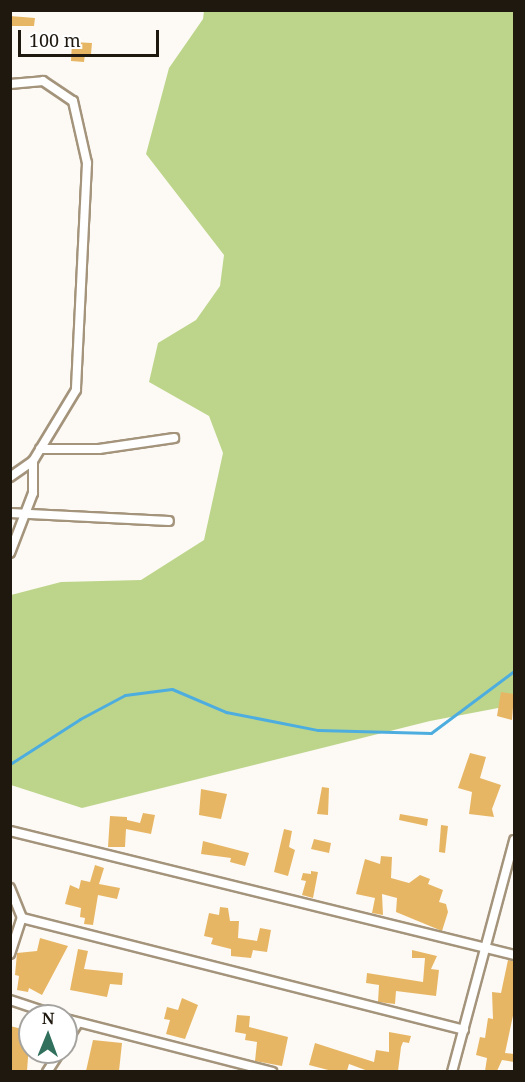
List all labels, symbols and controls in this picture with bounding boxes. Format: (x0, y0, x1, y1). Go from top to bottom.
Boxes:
scale bar (21, 18, 162, 56)
text: 100 m (29, 28, 81, 52)
north arrow (18, 1004, 78, 1064)
text: N (42, 1007, 55, 1029)

